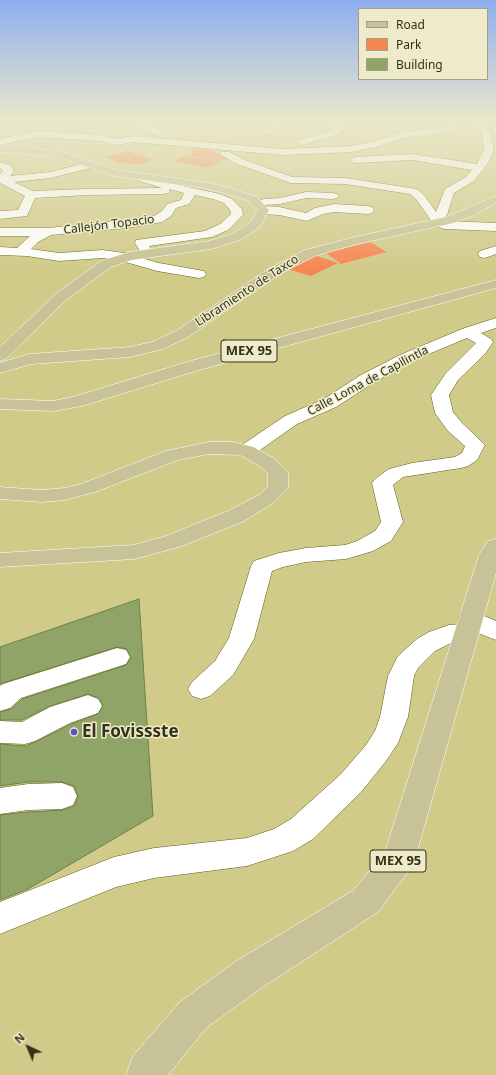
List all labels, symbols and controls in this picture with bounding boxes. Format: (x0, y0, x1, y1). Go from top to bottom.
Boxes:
legend (358, 8, 488, 80)
text: Road (396, 16, 425, 33)
text: Park (396, 36, 421, 53)
text: Building (396, 56, 443, 73)
street label: Callejón Topacio (63, 212, 155, 238)
street label: Libramiento de Taxco (193, 252, 301, 330)
road number: MEX 95 (221, 340, 277, 362)
street label: Calle Loma de Capilintla (305, 343, 431, 419)
place label: El Fovissste (82, 722, 179, 742)
marker: El Fovissste (69, 727, 79, 737)
road number: MEX 95 (370, 850, 426, 872)
north arrow (8, 1027, 48, 1067)
text: N (11, 1030, 28, 1047)

